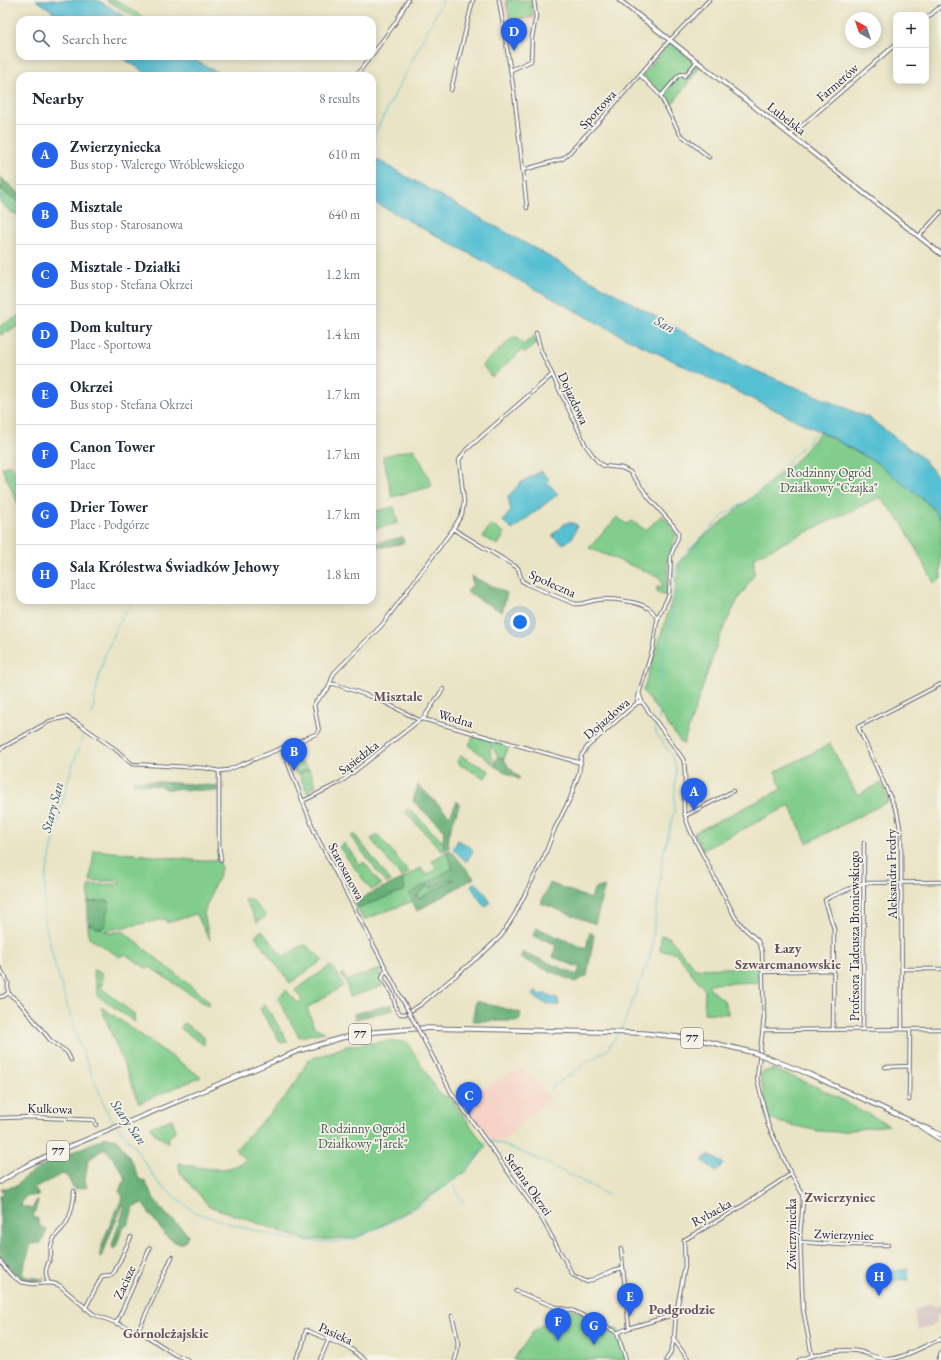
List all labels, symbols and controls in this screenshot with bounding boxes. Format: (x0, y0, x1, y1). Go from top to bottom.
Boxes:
north arrow (845, 12, 881, 48)
map controls (893, 12, 929, 84)
button: + (893, 12, 929, 48)
search box (16, 16, 376, 60)
pin: D (501, 18, 527, 51)
icon: search (30, 27, 52, 49)
text: Search here (62, 29, 127, 48)
button: − (893, 48, 929, 84)
street label: Farmerów (813, 59, 862, 105)
street label: Sportowa (575, 85, 620, 133)
text: Nearby (32, 87, 84, 109)
text: 8 results (319, 90, 360, 107)
street label: Lubelska (764, 98, 810, 139)
text: Zwierzyniecka (70, 137, 161, 156)
text: A (40, 146, 50, 163)
text: 610 m (329, 146, 360, 163)
text: Bus stop · Walerego Wróblewskiego (70, 156, 244, 173)
text: Misztale (70, 197, 123, 216)
text: B (41, 206, 49, 223)
text: 640 m (329, 206, 360, 223)
text: Bus stop · Starosanowa (70, 216, 183, 233)
text: Misztale - Działki (70, 257, 180, 276)
text: C (40, 266, 50, 283)
text: 1.2 km (326, 266, 360, 283)
text: Bus stop · Stefana Okrzei (70, 276, 193, 293)
water label: San (651, 311, 678, 337)
text: Dom kultury (70, 317, 153, 336)
text: D (40, 326, 50, 343)
text: 1.4 km (326, 326, 360, 343)
text: Place · Sportowa (70, 336, 151, 353)
street label: Dojazdowa (554, 369, 593, 428)
text: Okrzei (70, 377, 113, 396)
text: E (41, 386, 49, 403)
text: 1.7 km (326, 386, 360, 403)
text: Bus stop · Stefana Okrzei (70, 396, 193, 413)
text: Canon Tower (70, 437, 155, 456)
text: F (41, 446, 49, 463)
text: 1.7 km (326, 446, 360, 463)
text: Place (70, 456, 96, 473)
park label: Rodzinny Ogród Działkowy "Czajka" (780, 464, 878, 496)
text: Drier Tower (70, 497, 148, 516)
text: G (40, 506, 50, 523)
text: 1.7 km (326, 506, 360, 523)
text: Place · Podgórze (70, 516, 149, 533)
text: Sala Królestwa Świadków Jehowy (70, 557, 279, 576)
text: H (40, 566, 50, 583)
text: 1.8 km (326, 566, 360, 583)
street label: Społeczna (527, 566, 580, 602)
text: Place (70, 576, 96, 593)
your location (510, 612, 530, 632)
district label: Misztale (373, 687, 423, 705)
street label: Dojazdowa (580, 693, 634, 743)
street label: Wodna (436, 705, 476, 732)
street label: Sąsiedzka (335, 736, 382, 778)
pin: B (281, 738, 307, 771)
pin: A (681, 778, 707, 811)
water label: Stary San (36, 780, 67, 835)
street label: Aleksandra Fredry (882, 828, 901, 921)
street label: Starosanowa (324, 840, 369, 904)
street label: Profesora Tadeusza Broniewskiego (846, 851, 863, 1021)
district label: Łazy Szwarcmanowskie (735, 939, 841, 973)
road number: 77 (349, 1024, 371, 1044)
road number: 77 (681, 1028, 703, 1048)
pin: C (456, 1082, 482, 1115)
water label: Stary San (106, 1095, 151, 1148)
street label: Kulkowa (27, 1099, 74, 1118)
park label: Rodzinny Ogród Działkowy "Jarek" (318, 1120, 408, 1152)
road number: 77 (47, 1141, 69, 1161)
street label: Stefana Okrzei (501, 1150, 556, 1219)
district label: Zwierzyniec (804, 1188, 876, 1206)
street label: Rybacka (688, 1194, 735, 1230)
street label: Zwierzyniecka (783, 1197, 800, 1270)
street label: Zwierzyniec (814, 1225, 874, 1244)
street label: Zacisze (109, 1262, 139, 1302)
pin: H (866, 1263, 892, 1296)
pin: E (617, 1283, 643, 1316)
district label: Podgrodzie (649, 1300, 715, 1318)
pin: F (545, 1308, 571, 1341)
pin: G (581, 1312, 607, 1345)
street label: Pasieka (316, 1318, 356, 1349)
district label: Górnoleżajskie (123, 1324, 209, 1342)

